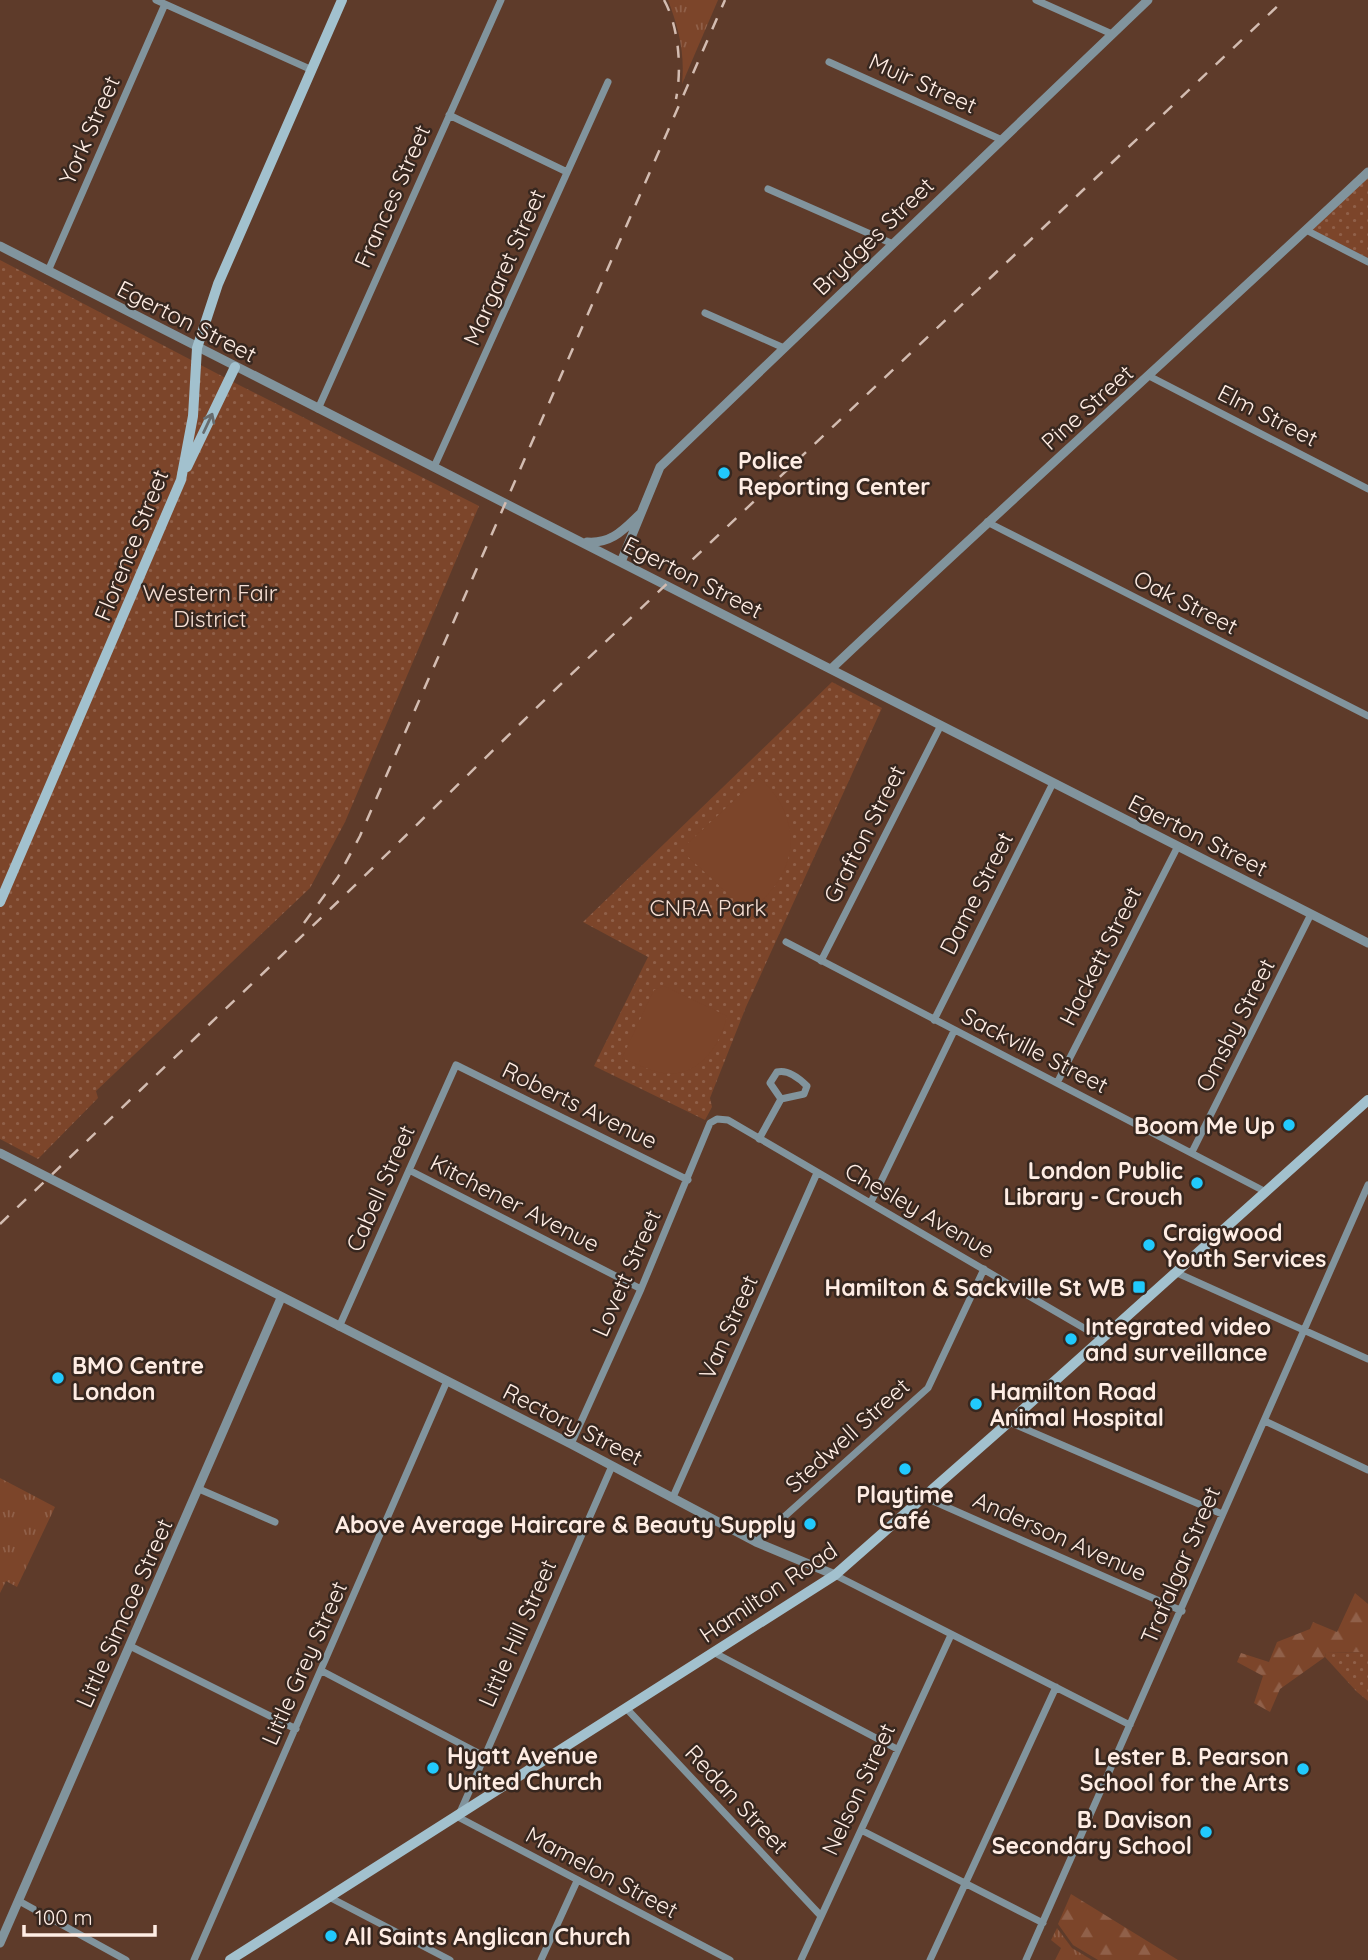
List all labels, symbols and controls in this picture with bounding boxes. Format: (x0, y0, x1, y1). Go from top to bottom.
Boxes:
street label: Muir Street (865, 46, 982, 120)
street label: York Street (52, 71, 126, 189)
street label: Frances Street (348, 120, 437, 272)
street label: Brydges Street (806, 171, 940, 301)
street label: Margaret Street (457, 184, 551, 350)
street label: Egerton Street (112, 273, 262, 369)
street label: Pine Street (1035, 358, 1139, 456)
street label: Elm Street (1213, 377, 1323, 453)
one-way arrow (202, 413, 215, 434)
place label: Police Reporting Center (738, 446, 930, 501)
street label: Florence Street (87, 465, 175, 625)
marker: Police Reporting Center (716, 465, 732, 481)
street label: Egerton Street (618, 529, 768, 625)
street label: Oak Street (1129, 563, 1243, 641)
park label: Western Fair District (142, 578, 278, 633)
street label: Grafton Street (817, 760, 911, 908)
street label: Egerton Street (1123, 787, 1273, 883)
street label: Dame Street (933, 827, 1019, 959)
street label: Hackett Street (1053, 882, 1147, 1030)
park label: CNRA Park (649, 893, 767, 922)
street label: Omsby Street (1189, 953, 1281, 1096)
street label: Sackville Street (957, 1001, 1113, 1099)
street label: Roberts Avenue (498, 1055, 662, 1155)
place label: Boom Me Up (1134, 1111, 1275, 1140)
marker: Boom Me Up (1281, 1117, 1297, 1133)
street label: Cabell Street (339, 1120, 421, 1256)
street label: Kitchener Avenue (425, 1148, 605, 1258)
street label: Chesley Avenue (840, 1155, 1000, 1265)
place label: London Public Library - Crouch (1003, 1156, 1183, 1211)
marker: London Public Library - Crouch (1189, 1175, 1205, 1191)
street label: Lovett Street (585, 1205, 667, 1341)
place label: Craigwood Youth Services (1163, 1218, 1326, 1273)
marker: Craigwood Youth Services (1141, 1237, 1157, 1253)
street label: Van Street (692, 1270, 764, 1384)
place label: Hamilton & Sackville St WB (825, 1273, 1125, 1302)
marker: Hamilton & Sackville St WB (1131, 1279, 1147, 1295)
place label: Integrated video and surveillance (1085, 1312, 1271, 1367)
marker: Integrated video and surveillance (1063, 1331, 1079, 1347)
place label: BMO Centre London (72, 1351, 204, 1406)
marker: BMO Centre London (50, 1370, 66, 1386)
street label: Stedwell Street (779, 1371, 915, 1498)
street label: Rectory Street (498, 1376, 648, 1472)
place label: Hamilton Road Animal Hospital (990, 1377, 1164, 1432)
marker: Hamilton Road Animal Hospital (968, 1396, 984, 1412)
marker: Playtime Café (897, 1461, 913, 1477)
place label: Playtime Café (856, 1480, 954, 1535)
street label: Trafalgar Street (1134, 1482, 1226, 1648)
street label: Anderson Avenue (969, 1485, 1151, 1587)
place label: Above Average Haircare & Beauty Supply (335, 1510, 796, 1539)
street label: Little Simcoe Street (69, 1514, 179, 1712)
marker: Above Average Haircare & Beauty Supply (802, 1516, 818, 1532)
street label: Hamilton Road (694, 1535, 842, 1649)
street label: Little Hill Street (472, 1555, 563, 1711)
street label: Little Grey Street (255, 1576, 353, 1750)
street label: Nelson Street (815, 1718, 901, 1860)
street label: Redan Street (679, 1738, 795, 1860)
place label: Hyatt Avenue United Church (447, 1741, 602, 1796)
place label: Lester B. Pearson School for the Arts (1080, 1742, 1289, 1797)
marker: Hyatt Avenue United Church (425, 1760, 441, 1776)
marker: Lester B. Pearson School for the Arts (1295, 1761, 1311, 1777)
place label: B. Davison Secondary School (992, 1805, 1192, 1860)
street label: Mamelon Street (521, 1820, 683, 1924)
marker: B. Davison Secondary School (1198, 1824, 1214, 1840)
scale bar (24, 1894, 156, 1938)
text: 100 m (35, 1904, 93, 1930)
place label: All Saints Anglican Church (345, 1922, 631, 1951)
marker: All Saints Anglican Church (323, 1928, 339, 1944)

